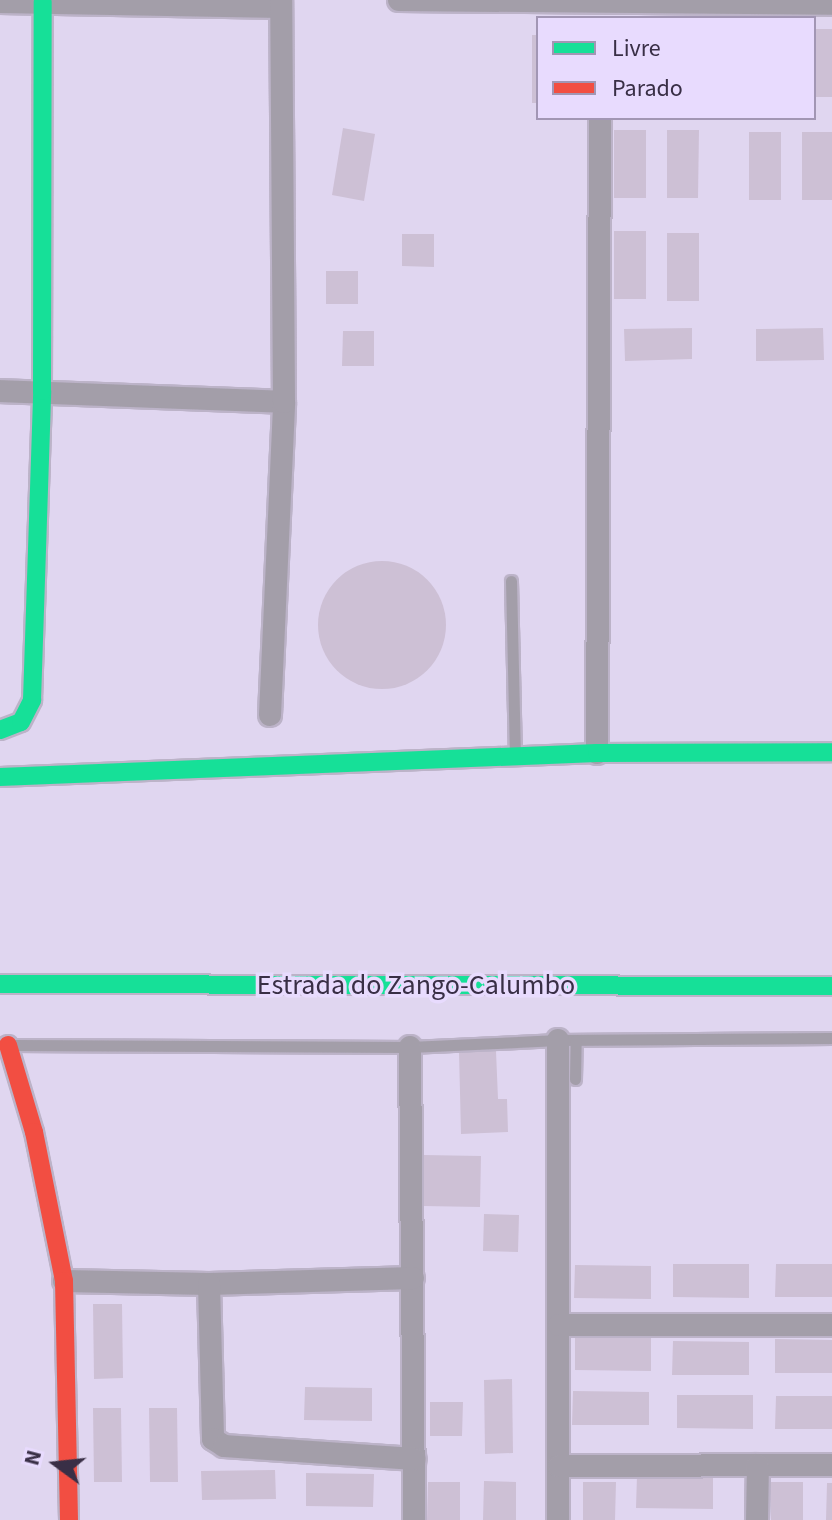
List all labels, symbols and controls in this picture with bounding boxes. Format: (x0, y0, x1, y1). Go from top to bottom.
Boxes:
legend (536, 16, 816, 120)
text: Livre (612, 31, 661, 66)
text: Parado (612, 71, 683, 106)
street label: Estrada do Zango-Calumbo (257, 968, 575, 1002)
north arrow (16, 1424, 96, 1504)
text: N (15, 1447, 50, 1469)

